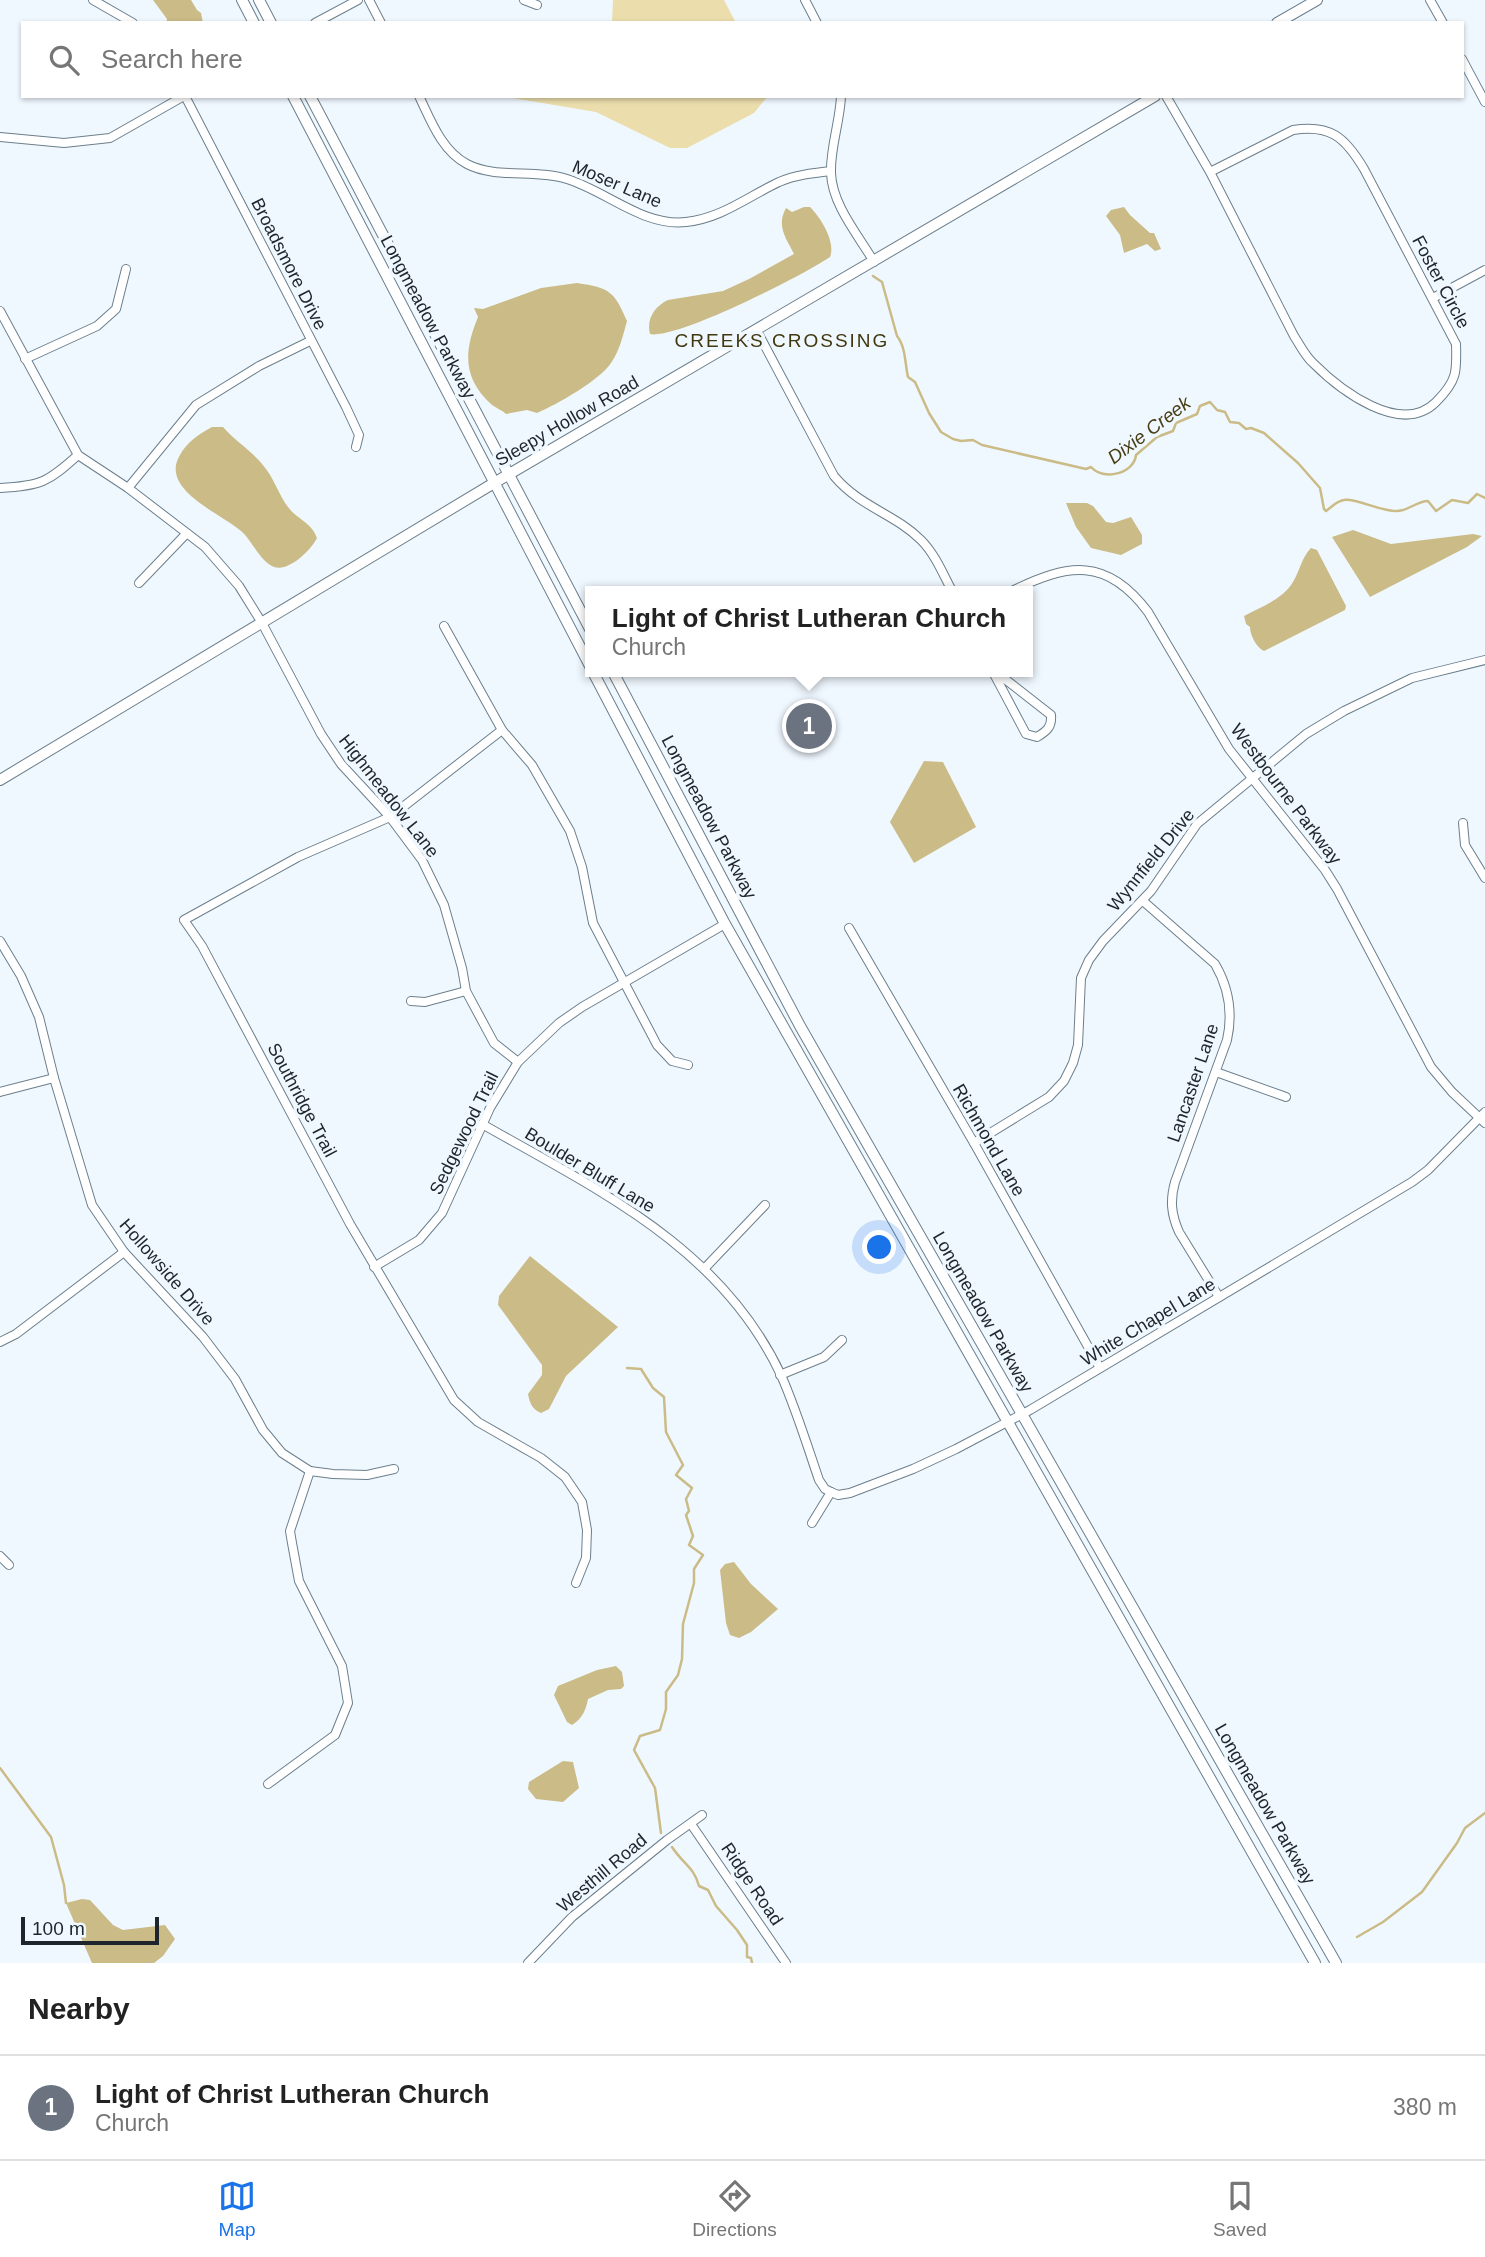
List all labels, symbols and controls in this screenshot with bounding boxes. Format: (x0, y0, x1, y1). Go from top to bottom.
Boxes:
search box (21, 21, 1464, 98)
icon: search (45, 41, 83, 79)
text: Search here (101, 44, 243, 74)
street label: Moser Lane (569, 156, 665, 212)
street label: Broadsmore Drive (247, 195, 331, 333)
street label: Longmeadow Parkway (376, 232, 480, 402)
street label: Foster Circle (1408, 232, 1474, 332)
district label: CREEKS CROSSING (675, 330, 889, 351)
street label: Sleepy Hollow Road (492, 372, 642, 470)
water label: Dixie Creek (1103, 391, 1196, 468)
popup (585, 586, 1033, 677)
text: Light of Christ Lutheran Church (612, 603, 1006, 633)
text: Church (612, 634, 686, 660)
pin: 1 (786, 700, 832, 752)
street label: Westbourne Parkway (1227, 720, 1345, 868)
street label: Highmeadow Lane (335, 731, 443, 861)
street label: Longmeadow Parkway (657, 732, 761, 902)
street label: Wynnfield Drive (1104, 805, 1198, 915)
street label: Lancaster Lane (1163, 1021, 1223, 1145)
street label: Southridge Trail (264, 1040, 340, 1160)
street label: Sedgewood Trail (426, 1068, 502, 1198)
street label: Richmond Lane (949, 1080, 1029, 1200)
street label: Boulder Bluff Lane (522, 1123, 658, 1217)
street label: Hollowside Drive (115, 1215, 219, 1329)
street label: Longmeadow Parkway (929, 1228, 1037, 1396)
your location (862, 1230, 896, 1264)
street label: White Chapel Lane (1077, 1274, 1219, 1370)
street label: Longmeadow Parkway (1211, 1720, 1319, 1888)
street label: Westhill Road (553, 1830, 651, 1916)
street label: Ridge Road (717, 1839, 787, 1929)
scale bar (21, 1914, 159, 1946)
text: 100 m (32, 1918, 85, 1939)
text: Nearby (28, 1992, 130, 2025)
text: Light of Christ Lutheran Church (95, 2079, 489, 2109)
text: 1 (45, 2094, 57, 2120)
text: 380 m (1393, 2094, 1457, 2120)
text: Church (95, 2110, 169, 2136)
tab: Map (218, 2177, 256, 2241)
tab: Directions (692, 2177, 777, 2241)
tab: Saved (1213, 2177, 1267, 2241)

